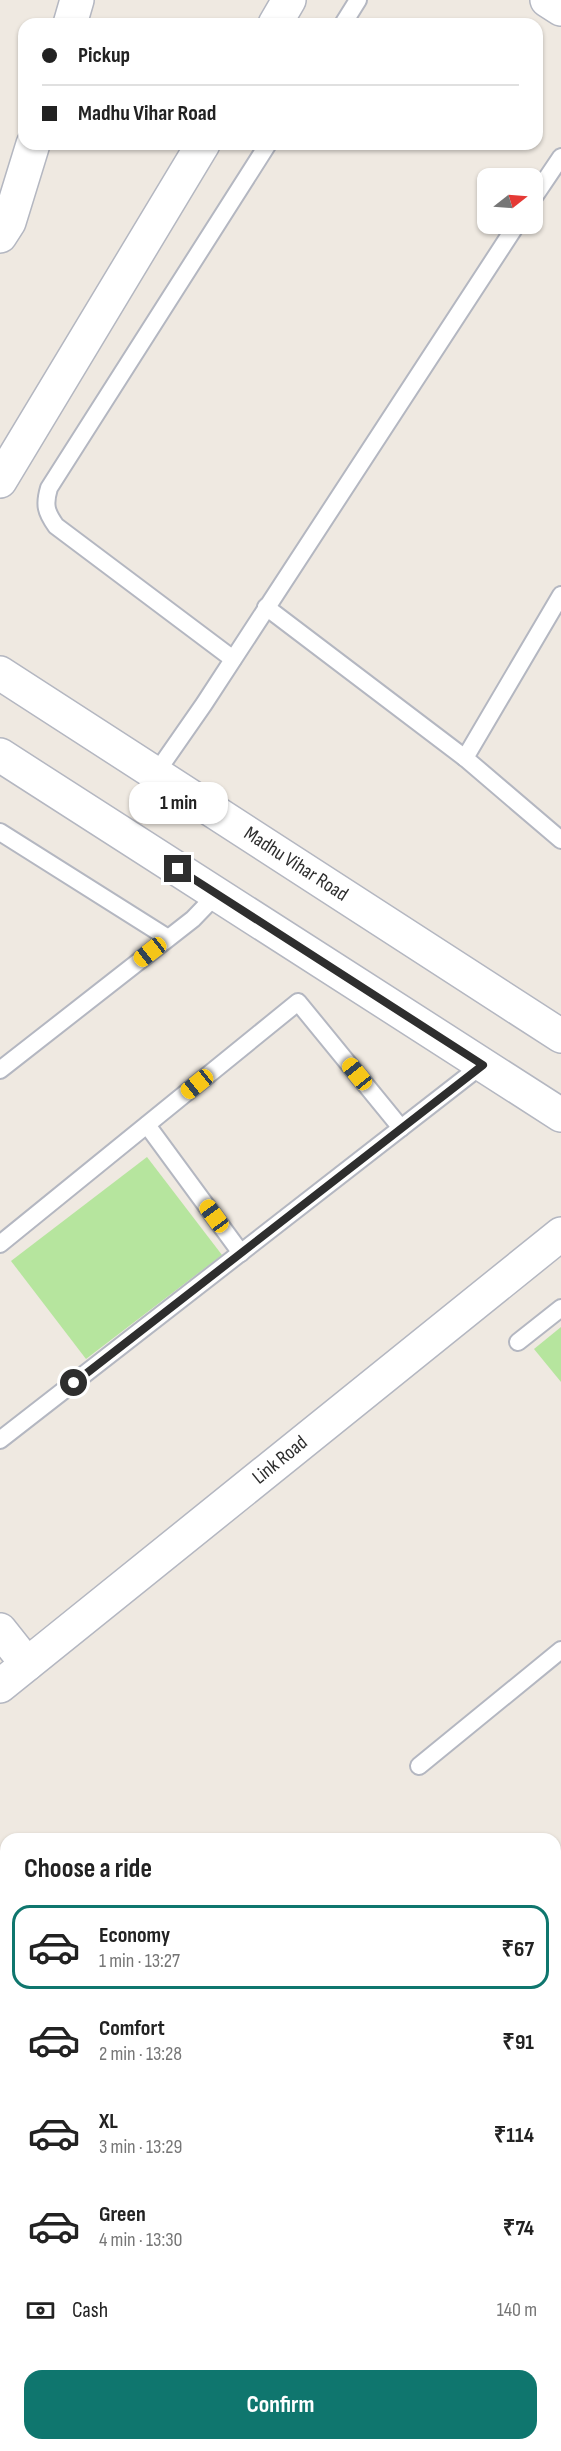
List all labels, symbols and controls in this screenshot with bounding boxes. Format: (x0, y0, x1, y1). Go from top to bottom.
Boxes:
text: Pickup (78, 42, 130, 69)
text: Madhu Vihar Road (78, 100, 216, 127)
north arrow (477, 168, 543, 234)
map controls (477, 168, 543, 234)
callout: 1 min (128, 782, 228, 824)
text: 1 min (160, 791, 197, 815)
street label: Madhu Vihar Road (239, 821, 353, 907)
route end (164, 855, 191, 882)
car (130, 934, 170, 970)
car (339, 1054, 375, 1094)
car (177, 1066, 217, 1102)
car (196, 1196, 232, 1236)
route start (60, 1369, 87, 1396)
street label: Link Road (248, 1431, 312, 1489)
text: Choose a ride (24, 1853, 152, 1885)
icon: car (27, 1920, 81, 1974)
text: Economy (99, 1922, 170, 1949)
text: ₹67 (501, 1936, 534, 1963)
text: 1 min · 13:27 (99, 1949, 180, 1973)
icon: car (27, 2013, 81, 2067)
text: Comfort (99, 2015, 165, 2042)
text: ₹91 (502, 2029, 534, 2056)
text: 2 min · 13:28 (99, 2042, 182, 2066)
icon: car (27, 2106, 81, 2160)
text: XL (99, 2108, 118, 2135)
text: ₹114 (494, 2122, 534, 2149)
text: 3 min · 13:29 (99, 2135, 182, 2159)
icon: car (27, 2199, 81, 2253)
text: Green (99, 2201, 146, 2228)
text: ₹74 (503, 2215, 534, 2242)
text: 4 min · 13:30 (99, 2228, 182, 2252)
icon: cash (24, 2294, 57, 2327)
text: Cash (72, 2297, 108, 2324)
text: 140 m (497, 2298, 537, 2322)
button: Confirm (24, 2370, 537, 2439)

